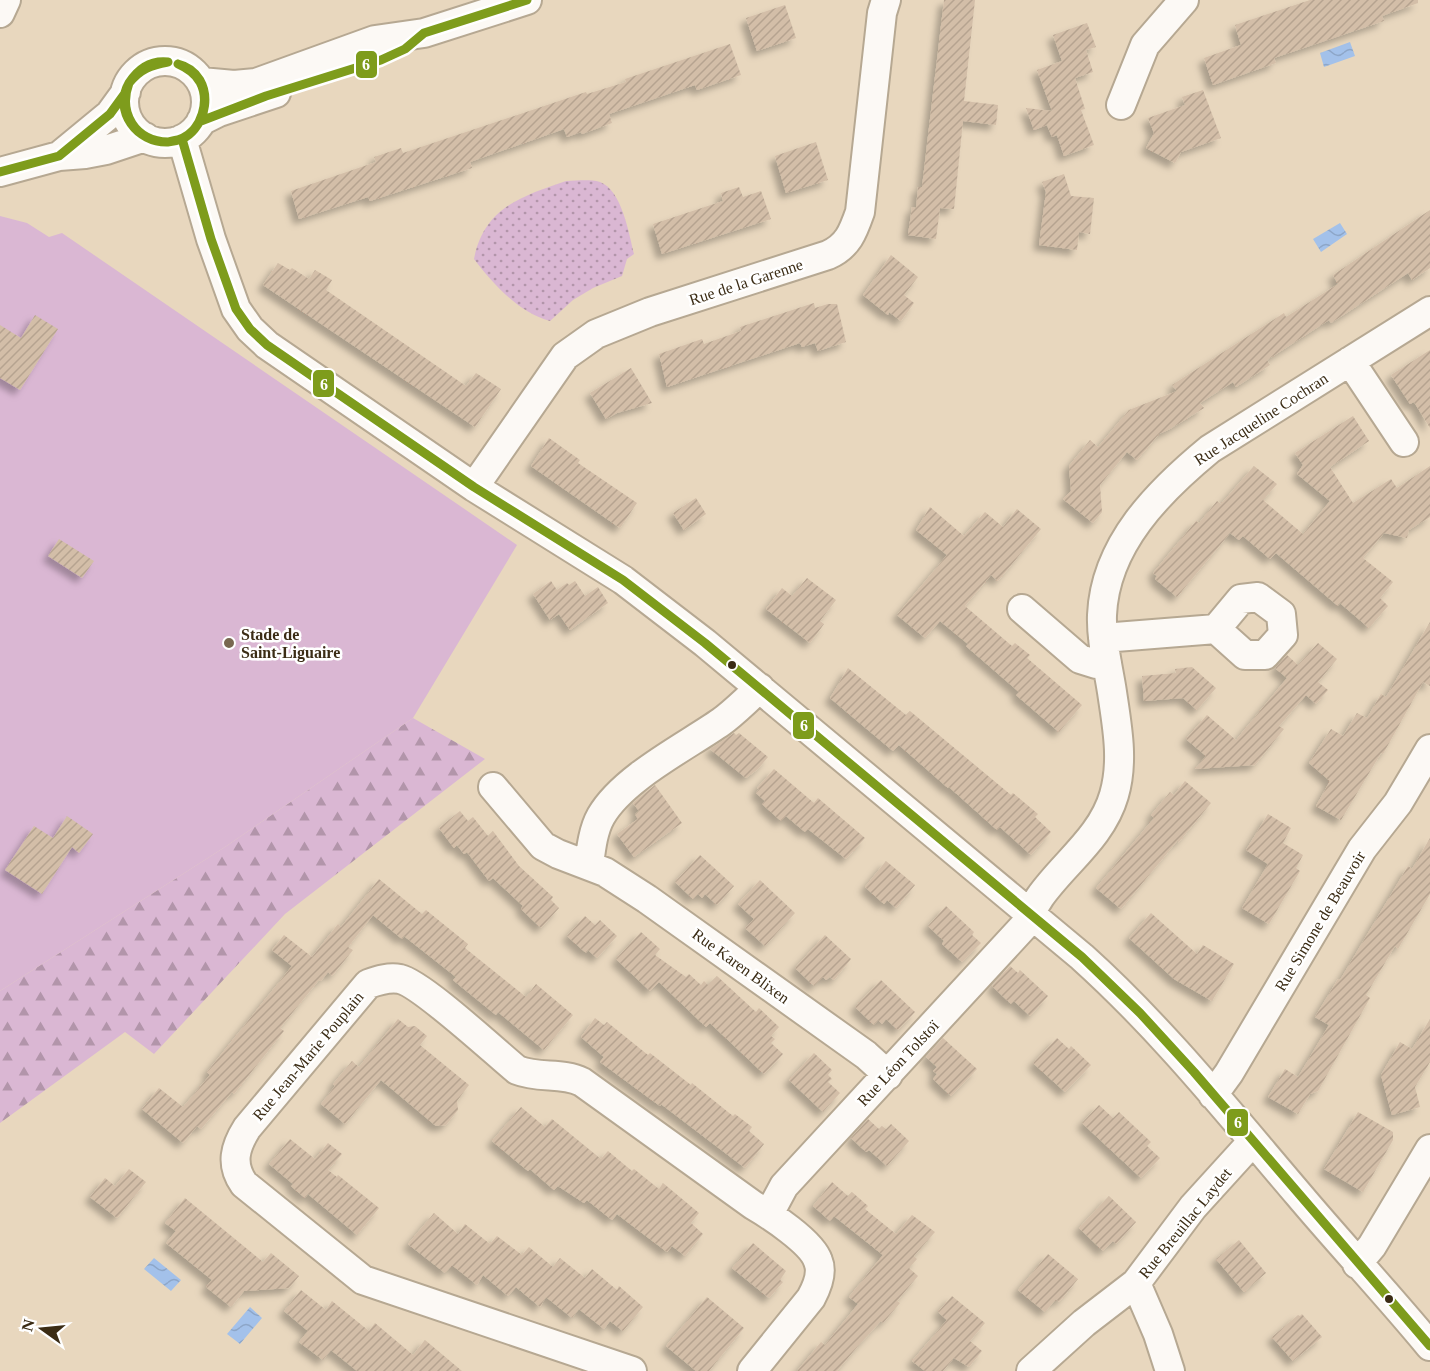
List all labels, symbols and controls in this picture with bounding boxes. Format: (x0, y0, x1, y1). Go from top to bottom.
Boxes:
line badge: 6 (355, 50, 378, 79)
text: 6 (362, 56, 370, 73)
street label: Rue de la Garenne (687, 256, 805, 308)
line badge: 6 (312, 369, 335, 398)
street label: Rue Jacqueline Cochran (1191, 370, 1331, 469)
text: 6 (320, 376, 328, 393)
place label: Stade de Saint-Liguaire (241, 626, 340, 662)
marker: Stade de Saint-Liguaire (222, 636, 236, 650)
unlabelled marker (726, 659, 738, 671)
line badge: 6 (792, 711, 815, 740)
text: 6 (800, 717, 808, 734)
street label: Rue Simone de Beauvoir (1271, 847, 1369, 994)
street label: Rue Karen Blixen (689, 925, 793, 1007)
street label: Rue Jean-Marie Pouplain (249, 988, 368, 1124)
street label: Rue Léon Tolstoï (854, 1016, 942, 1109)
line badge: 6 (1226, 1108, 1249, 1137)
text: 6 (1234, 1114, 1242, 1131)
street label: Rue Breuillac Laydet (1135, 1164, 1236, 1282)
unlabelled marker (1383, 1293, 1395, 1305)
north arrow (12, 1299, 72, 1359)
text: N (18, 1317, 38, 1333)

